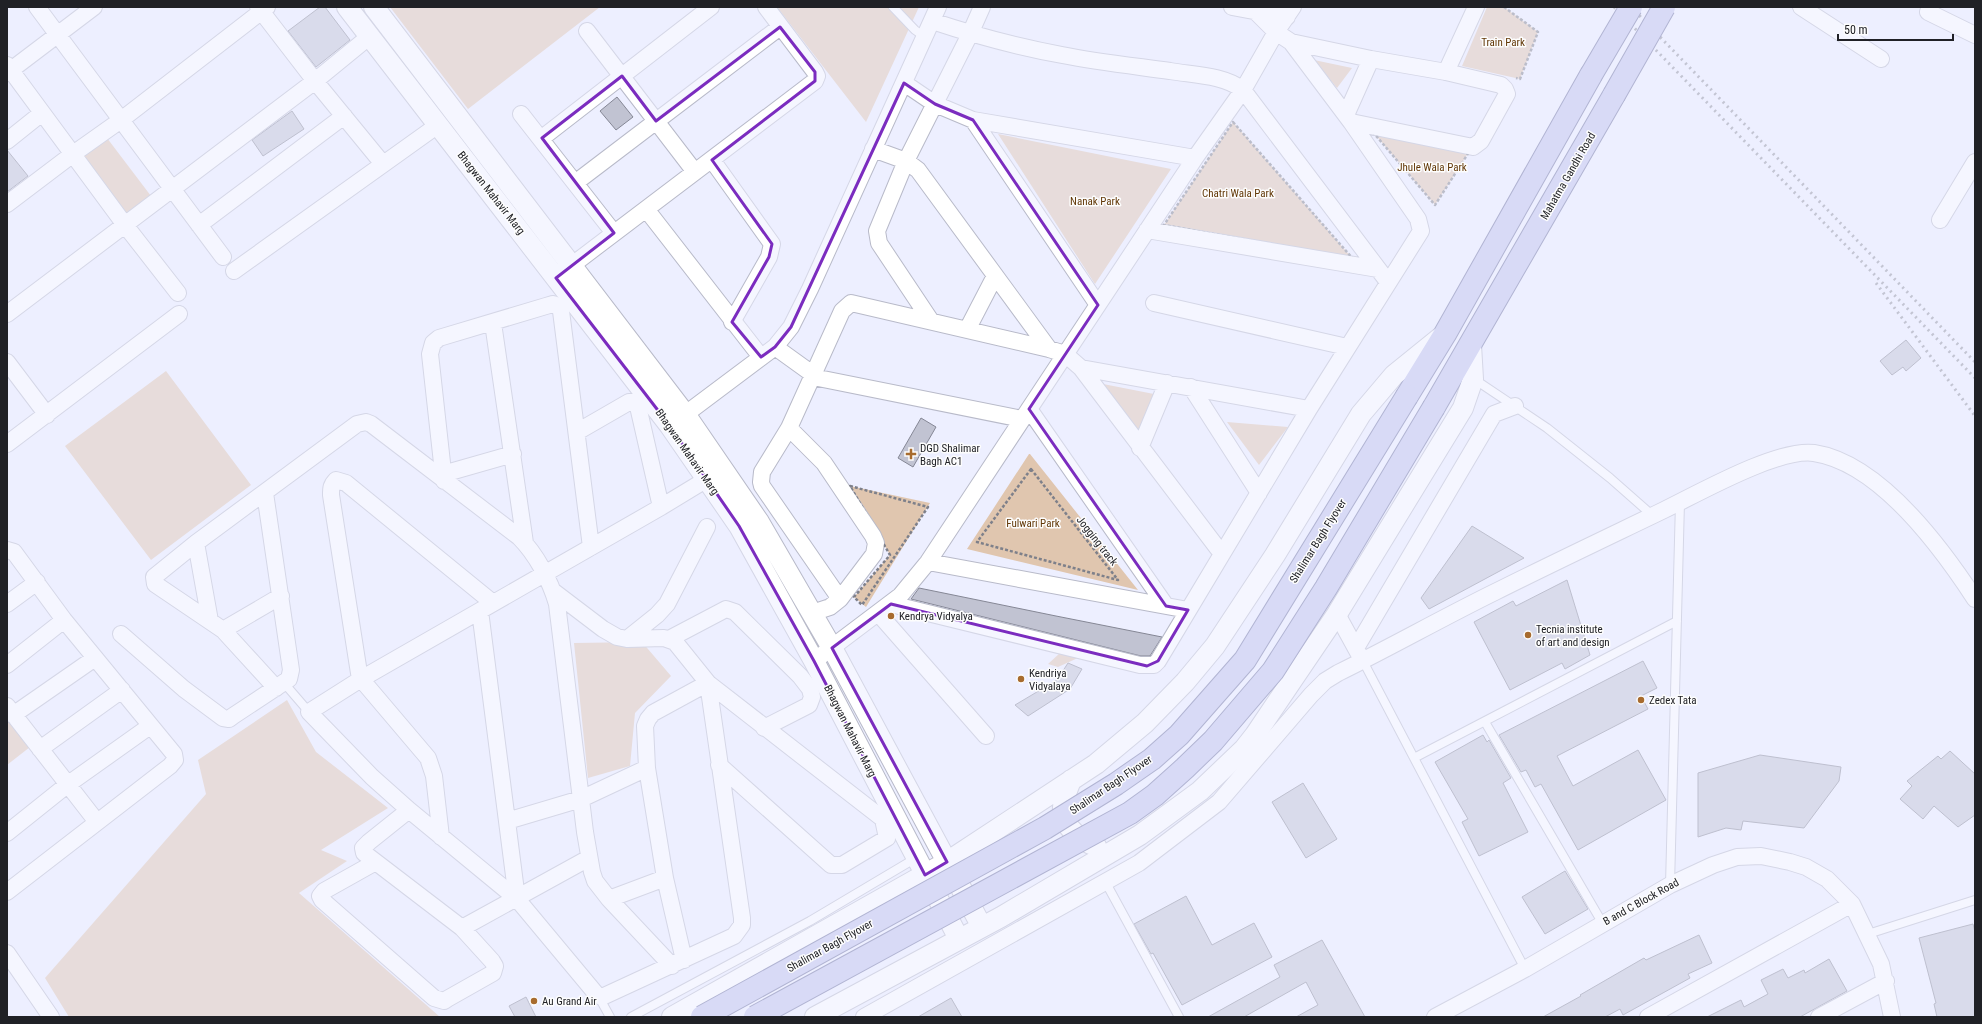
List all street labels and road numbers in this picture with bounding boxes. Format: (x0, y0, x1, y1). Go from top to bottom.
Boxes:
street label: Mahatma Gandhi Road (1538, 130, 1598, 222)
street label: Bhagwan Mahavir Marg (455, 149, 527, 237)
street label: Bhagwan Mahavir Marg (653, 407, 721, 497)
street label: Shalimar Bagh Flyover (1287, 496, 1349, 585)
street label: Jogging track (1074, 514, 1120, 568)
street label: Bhagwan Mahavir Marg (821, 683, 879, 779)
street label: Shalimar Bagh Flyover (1067, 752, 1155, 817)
street label: B and C Block Road (1601, 876, 1681, 928)
street label: Shalimar Bagh Flyover (785, 917, 876, 975)

